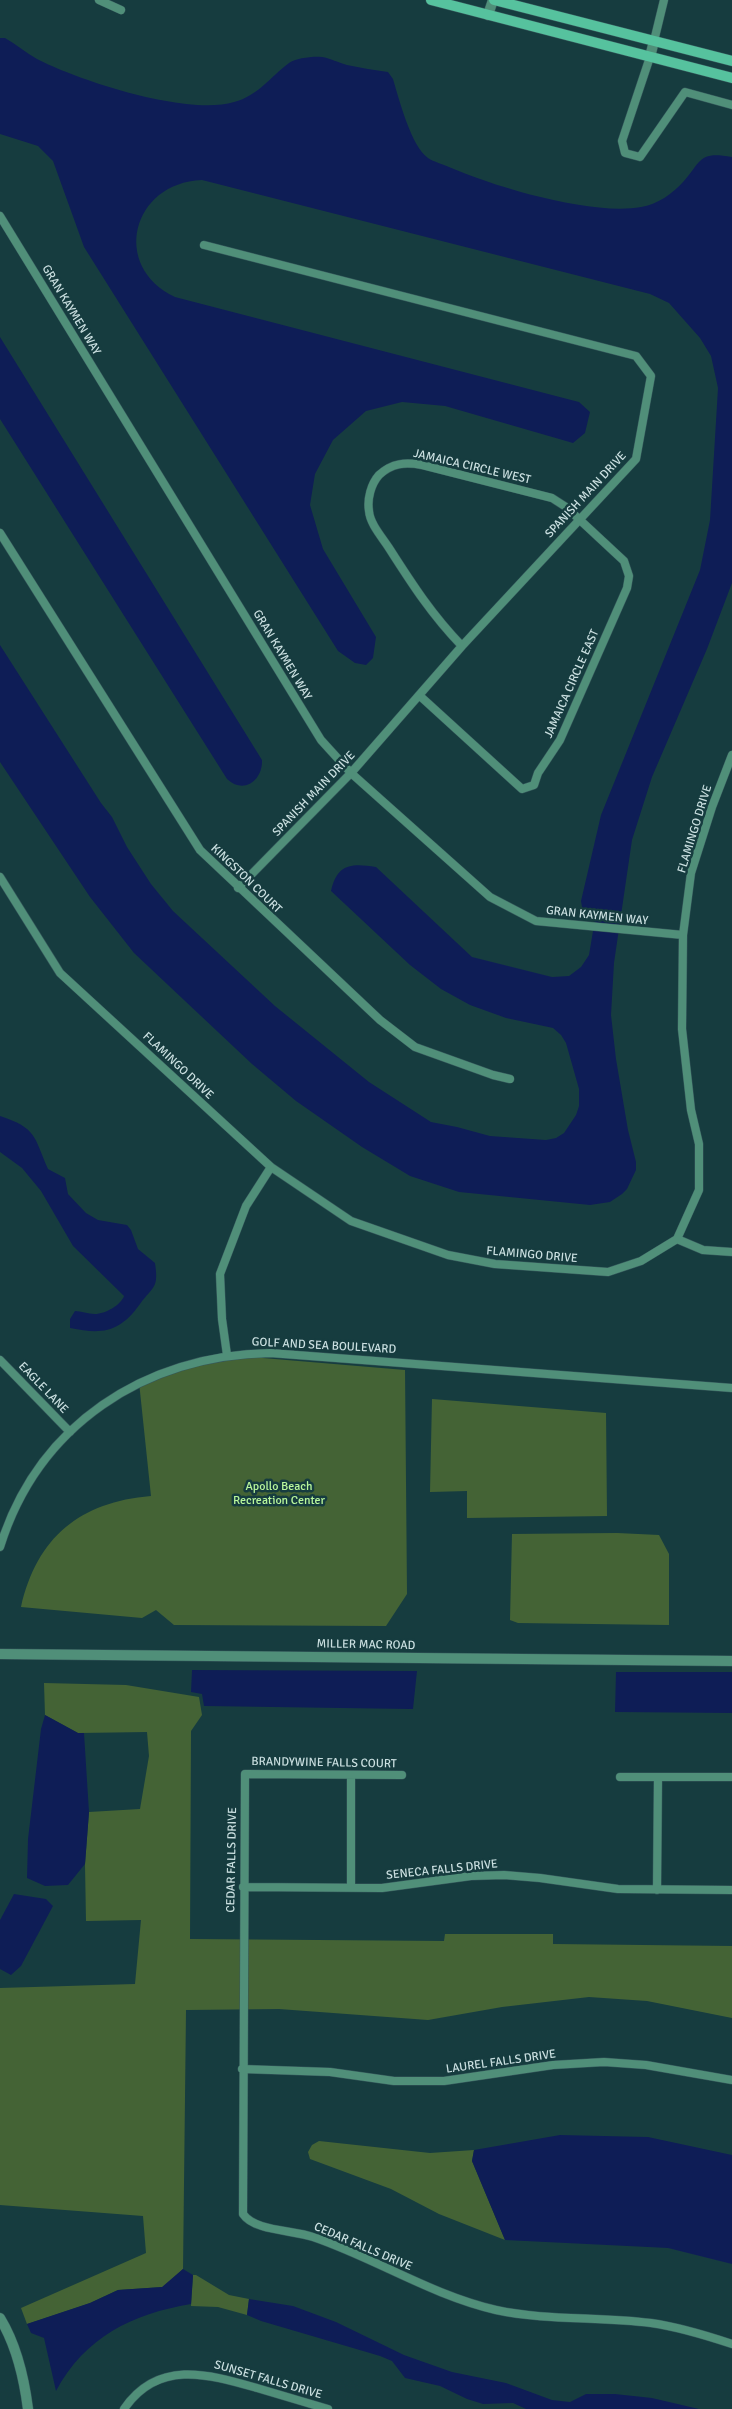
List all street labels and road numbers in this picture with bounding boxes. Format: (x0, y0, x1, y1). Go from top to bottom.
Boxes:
street label: GRAN KAYMEN WAY (38, 262, 104, 358)
street label: JAMAICA CIRCLE WEST (412, 446, 532, 488)
street label: SPANISH MAIN DRIVE (542, 449, 630, 541)
street label: GRAN KAYMEN WAY (249, 607, 315, 703)
street label: JAMAICA CIRCLE EAST (542, 628, 602, 740)
street label: SPANISH MAIN DRIVE (270, 748, 358, 840)
street label: FLAMINGO DRIVE (675, 783, 715, 875)
street label: KINGSTON COURT (207, 841, 285, 917)
street label: GRAN KAYMEN WAY (545, 903, 649, 929)
street label: FLAMINGO DRIVE (140, 1030, 216, 1102)
street label: FLAMINGO DRIVE (486, 1244, 578, 1266)
street label: GOLF AND SEA BOULEVARD (251, 1335, 397, 1357)
street label: EAGLE LANE (15, 1359, 71, 1417)
street label: MILLER MAC ROAD (316, 1637, 416, 1653)
street label: BRANDYWINE FALLS COURT (251, 1755, 397, 1771)
street label: CEDAR FALLS DRIVE (224, 1807, 240, 1913)
street label: SENECA FALLS DRIVE (385, 1857, 499, 1883)
street label: LAUREL FALLS DRIVE (445, 2047, 557, 2077)
street label: CEDAR FALLS DRIVE (312, 2220, 414, 2274)
street label: SUNSET FALLS DRIVE (212, 2358, 324, 2402)

